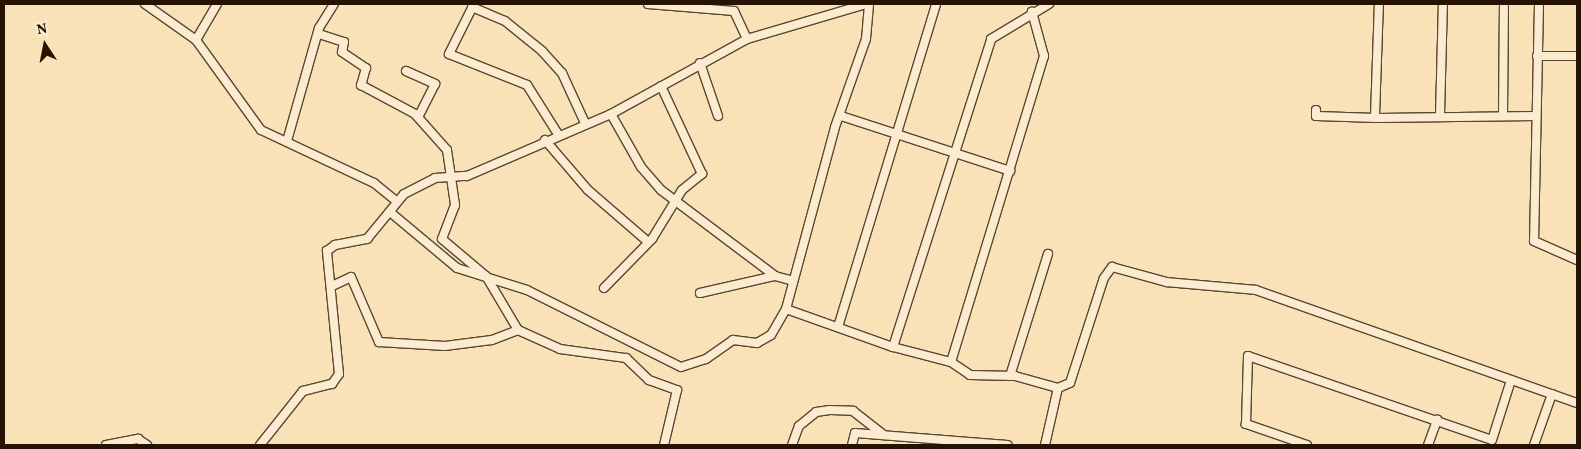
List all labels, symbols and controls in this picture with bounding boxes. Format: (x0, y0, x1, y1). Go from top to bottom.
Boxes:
text: N (35, 19, 49, 40)
north arrow (20, 20, 70, 70)

